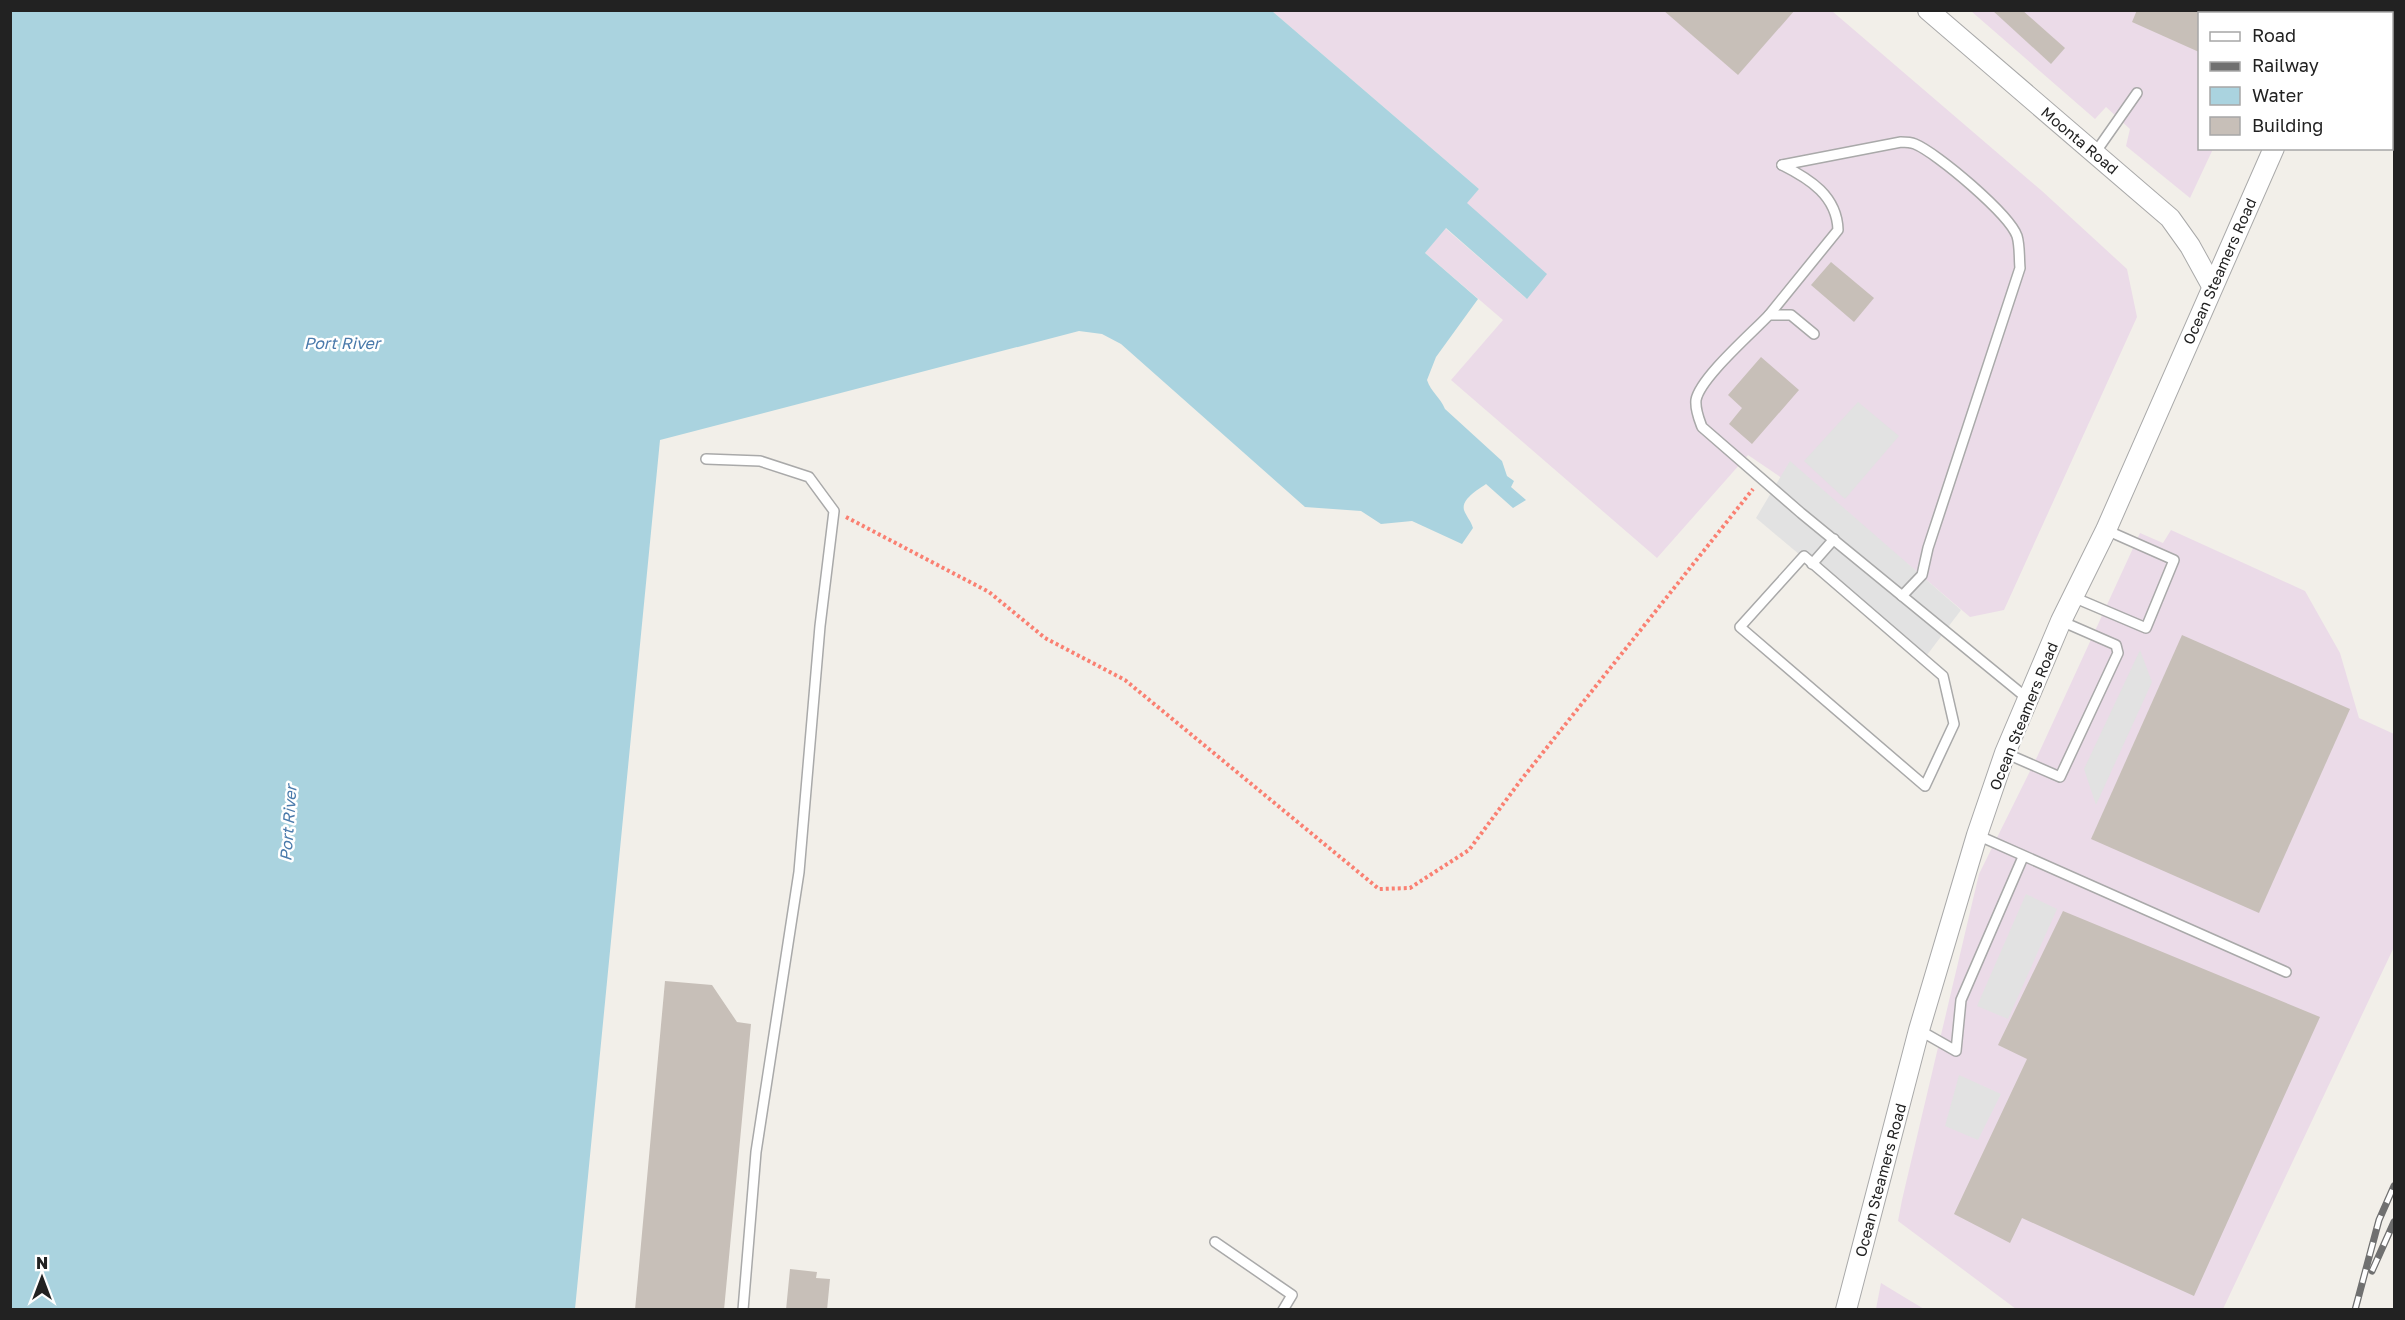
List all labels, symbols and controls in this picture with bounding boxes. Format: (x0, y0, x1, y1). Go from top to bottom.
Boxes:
legend (2198, 12, 2393, 150)
text: Road (2252, 24, 2296, 46)
text: Railway (2252, 54, 2319, 76)
text: Water (2252, 84, 2303, 106)
street label: Moonta Road (2038, 103, 2122, 177)
text: Building (2252, 114, 2323, 136)
street label: Ocean Steamers Road (2179, 195, 2259, 347)
water label: Port River (304, 333, 383, 353)
street label: Ocean Steamers Road (1985, 639, 2061, 793)
water label: Port River (275, 782, 301, 862)
street label: Ocean Steamers Road (1851, 1101, 1909, 1259)
north arrow (12, 1248, 72, 1308)
text: N (36, 1253, 48, 1273)

